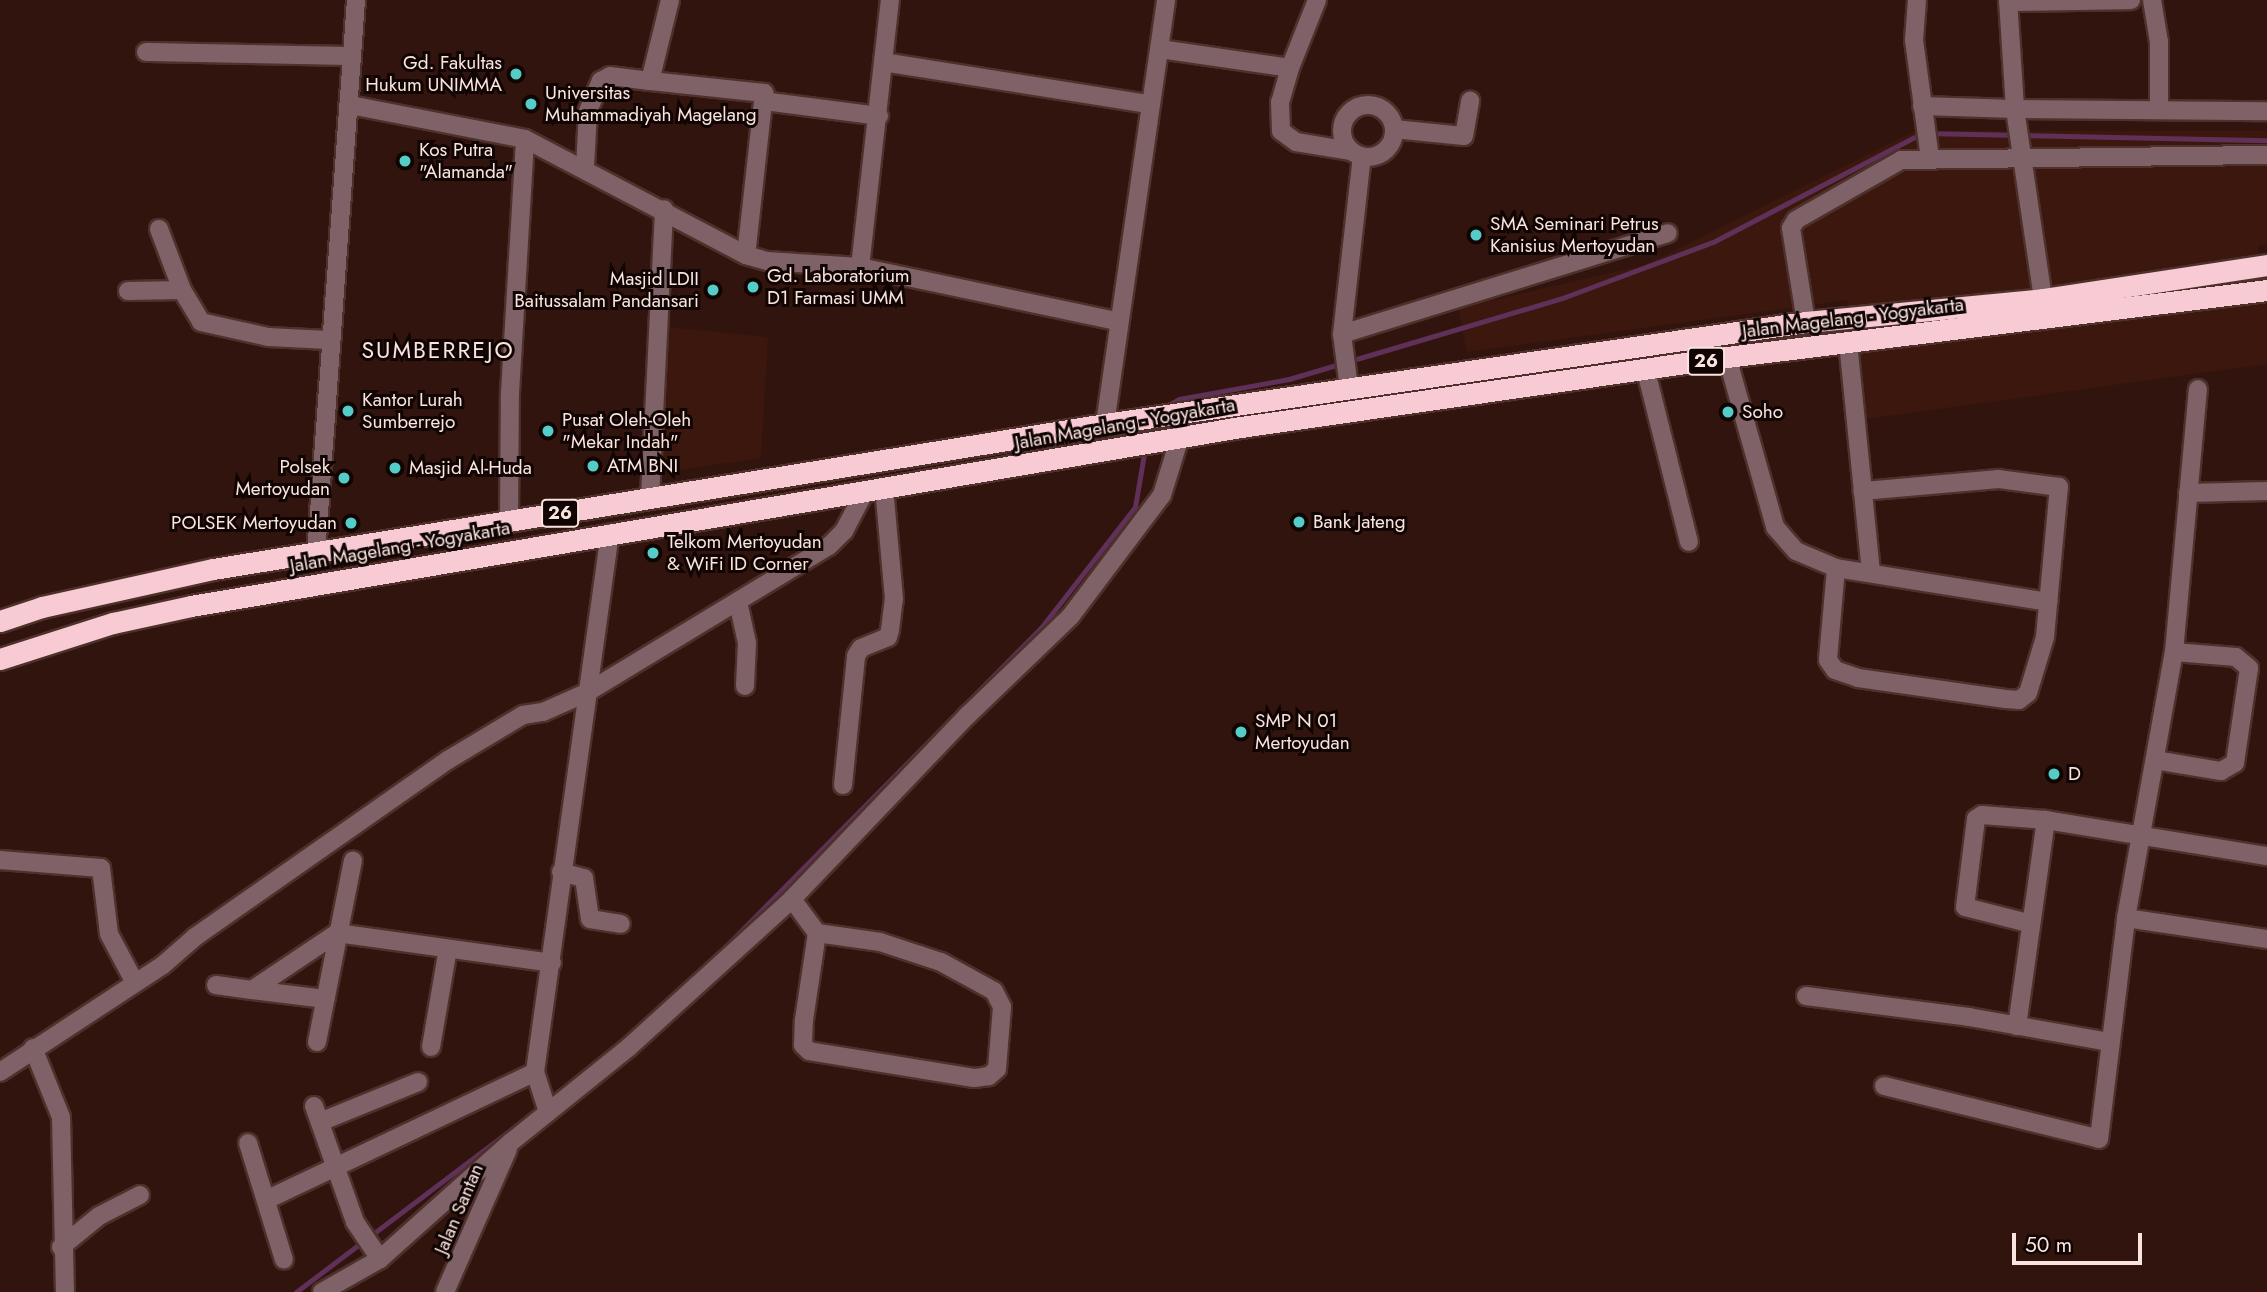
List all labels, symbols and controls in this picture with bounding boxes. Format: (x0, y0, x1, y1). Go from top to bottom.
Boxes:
place label: Gd. Fakultas Hukum UNIMMA (365, 52, 502, 96)
marker: Gd. Fakultas Hukum UNIMMA (508, 66, 524, 82)
place label: Universitas Muhammadiyah Magelang (545, 82, 757, 126)
marker: Universitas Muhammadiyah Magelang (523, 96, 539, 112)
place label: Kos Putra "Alamanda" (419, 139, 513, 183)
marker: Kos Putra "Alamanda" (397, 153, 413, 169)
place label: SMA Seminari Petrus Kanisius Mertoyudan (1490, 213, 1659, 257)
marker: SMA Seminari Petrus Kanisius Mertoyudan (1468, 227, 1484, 243)
place label: Gd. Laboratorium D1 Farmasi UMM (767, 265, 910, 309)
place label: Masjid LDII Baitussalam Pandansari (514, 268, 699, 312)
marker: Gd. Laboratorium D1 Farmasi UMM (745, 279, 761, 295)
marker: Masjid LDII Baitussalam Pandansari (705, 282, 721, 298)
street label: Jalan Magelang - Yogyakarta (1741, 293, 1965, 343)
district label: SUMBERREJO (363, 336, 513, 364)
road number: 26 (1687, 346, 1725, 376)
place label: Kantor Lurah Sumberrejo (362, 389, 463, 433)
street label: Jalan Magelang - Yogyakarta (1013, 393, 1237, 455)
place label: Soho (1742, 401, 1783, 423)
marker: Kantor Lurah Sumberrejo (340, 403, 356, 419)
marker: Soho (1720, 404, 1736, 420)
place label: Pusat Oleh-Oleh "Mekar Indah" (562, 409, 691, 453)
marker: Pusat Oleh-Oleh "Mekar Indah" (540, 423, 556, 439)
place label: ATM BNI (607, 455, 678, 477)
place label: Polsek Mertoyudan (235, 456, 330, 500)
place label: Masjid Al-Huda (409, 457, 532, 479)
marker: ATM BNI (585, 458, 601, 474)
marker: Masjid Al-Huda (387, 460, 403, 476)
marker: Polsek Mertoyudan (336, 470, 352, 486)
road number: 26 (541, 499, 579, 528)
place label: Bank Jateng (1313, 511, 1406, 533)
place label: POLSEK Mertoyudan (171, 512, 337, 534)
marker: Bank Jateng (1291, 514, 1307, 530)
marker: POLSEK Mertoyudan (343, 515, 359, 531)
street label: Jalan Magelang - Yogyakarta (288, 516, 512, 578)
place label: Telkom Mertoyudan & WiFi ID Corner (667, 531, 822, 575)
marker: Telkom Mertoyudan & WiFi ID Corner (645, 545, 661, 561)
place label: SMP N 01 Mertoyudan (1255, 710, 1350, 754)
marker: SMP N 01 Mertoyudan (1233, 724, 1249, 740)
place label: D (2068, 763, 2081, 785)
marker: D (2046, 766, 2062, 782)
street label: Jalan Santan (430, 1160, 488, 1258)
scale bar (2015, 1218, 2144, 1262)
text: 50 m (2025, 1230, 2072, 1260)

